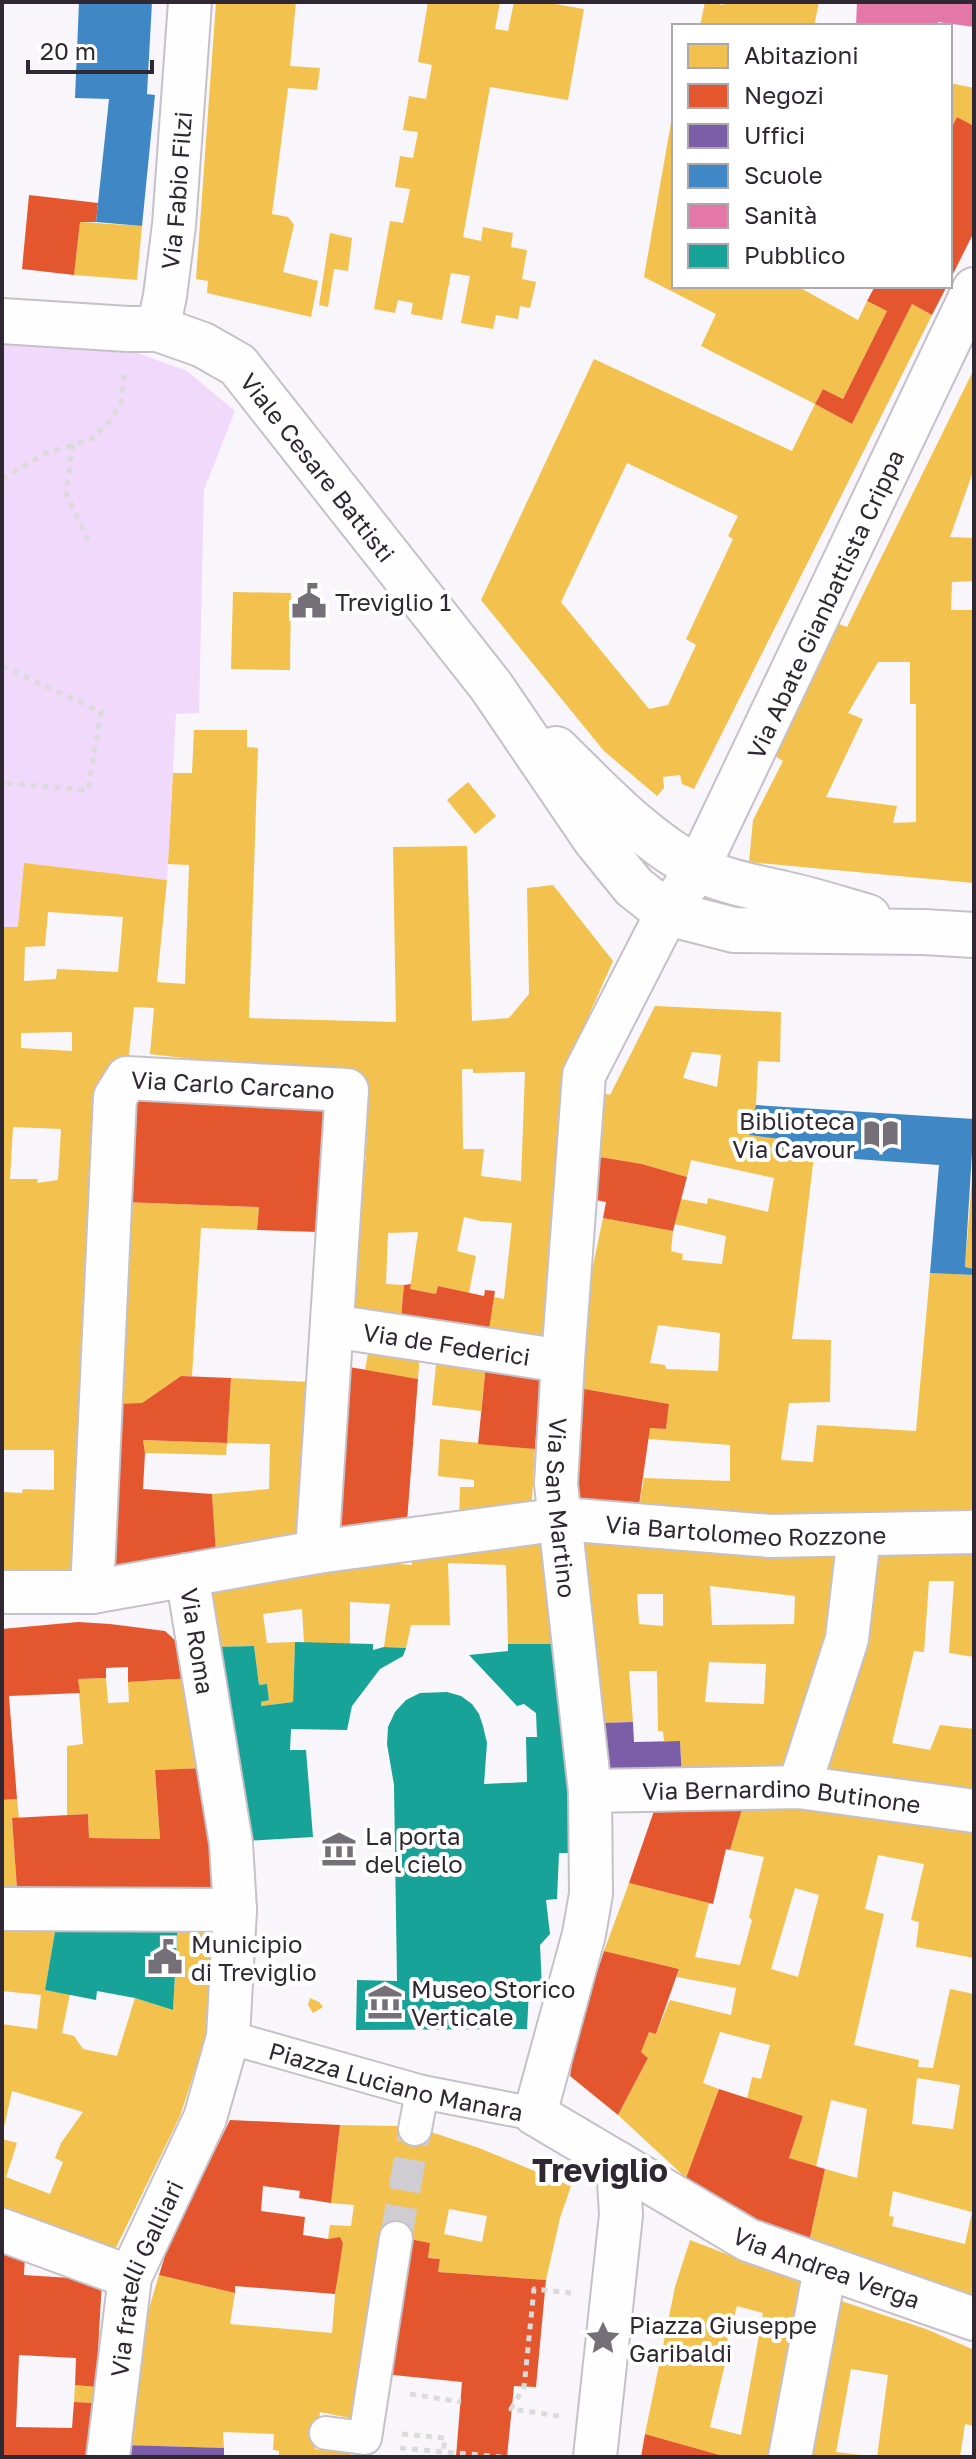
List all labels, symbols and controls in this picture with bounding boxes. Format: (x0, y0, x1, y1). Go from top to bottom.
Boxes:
scale bar (28, 24, 152, 74)
legend (672, 24, 952, 288)
text: 20 m (40, 36, 96, 65)
text: Abitazioni (744, 40, 859, 69)
text: Negozi (744, 80, 824, 109)
street label: Via Fabio Filzi (154, 110, 197, 271)
text: Uffici (744, 120, 805, 149)
text: Scuole (744, 160, 823, 189)
text: Sanità (744, 200, 817, 229)
text: Pubblico (744, 240, 845, 269)
street label: Viale Cesare Battisti (235, 366, 402, 567)
street label: Via Abate Gianbattista Crippa (740, 445, 910, 763)
public building icon: Treviglio 1 (290, 582, 328, 620)
place label: Treviglio 1 (335, 587, 451, 616)
street label: Via Carlo Carcano (130, 1064, 336, 1104)
place label: Biblioteca Via Cavour (732, 1106, 855, 1163)
library icon: Biblioteca Via Cavour (862, 1115, 900, 1153)
street label: Via de Federici (361, 1316, 532, 1370)
street label: Via San Martino (541, 1417, 583, 1599)
street label: Via Bartolomeo Rozzone (604, 1508, 887, 1551)
street label: Via Roma (175, 1586, 221, 1696)
street label: Via Bernardino Butinone (642, 1772, 923, 1818)
place label: La porta del cielo (365, 1821, 463, 1878)
museum icon: La porta del cielo (320, 1830, 358, 1868)
place label: Municipio di Treviglio (191, 1929, 317, 1986)
public building icon: Municipio di Treviglio (146, 1938, 184, 1976)
place label: Museo Storico Verticale (411, 1974, 575, 2031)
museum icon: Museo Storico Verticale (366, 1983, 404, 2021)
street label: Piazza Luciano Manara (266, 2035, 526, 2126)
district label: Treviglio (532, 2151, 668, 2189)
street label: Via fratelli Galliari (103, 2175, 188, 2379)
street label: Via Andrea Verga (728, 2220, 924, 2314)
place label: Piazza Giuseppe Garibaldi (629, 2310, 817, 2367)
place icon: Piazza Giuseppe Garibaldi (584, 2319, 622, 2357)

